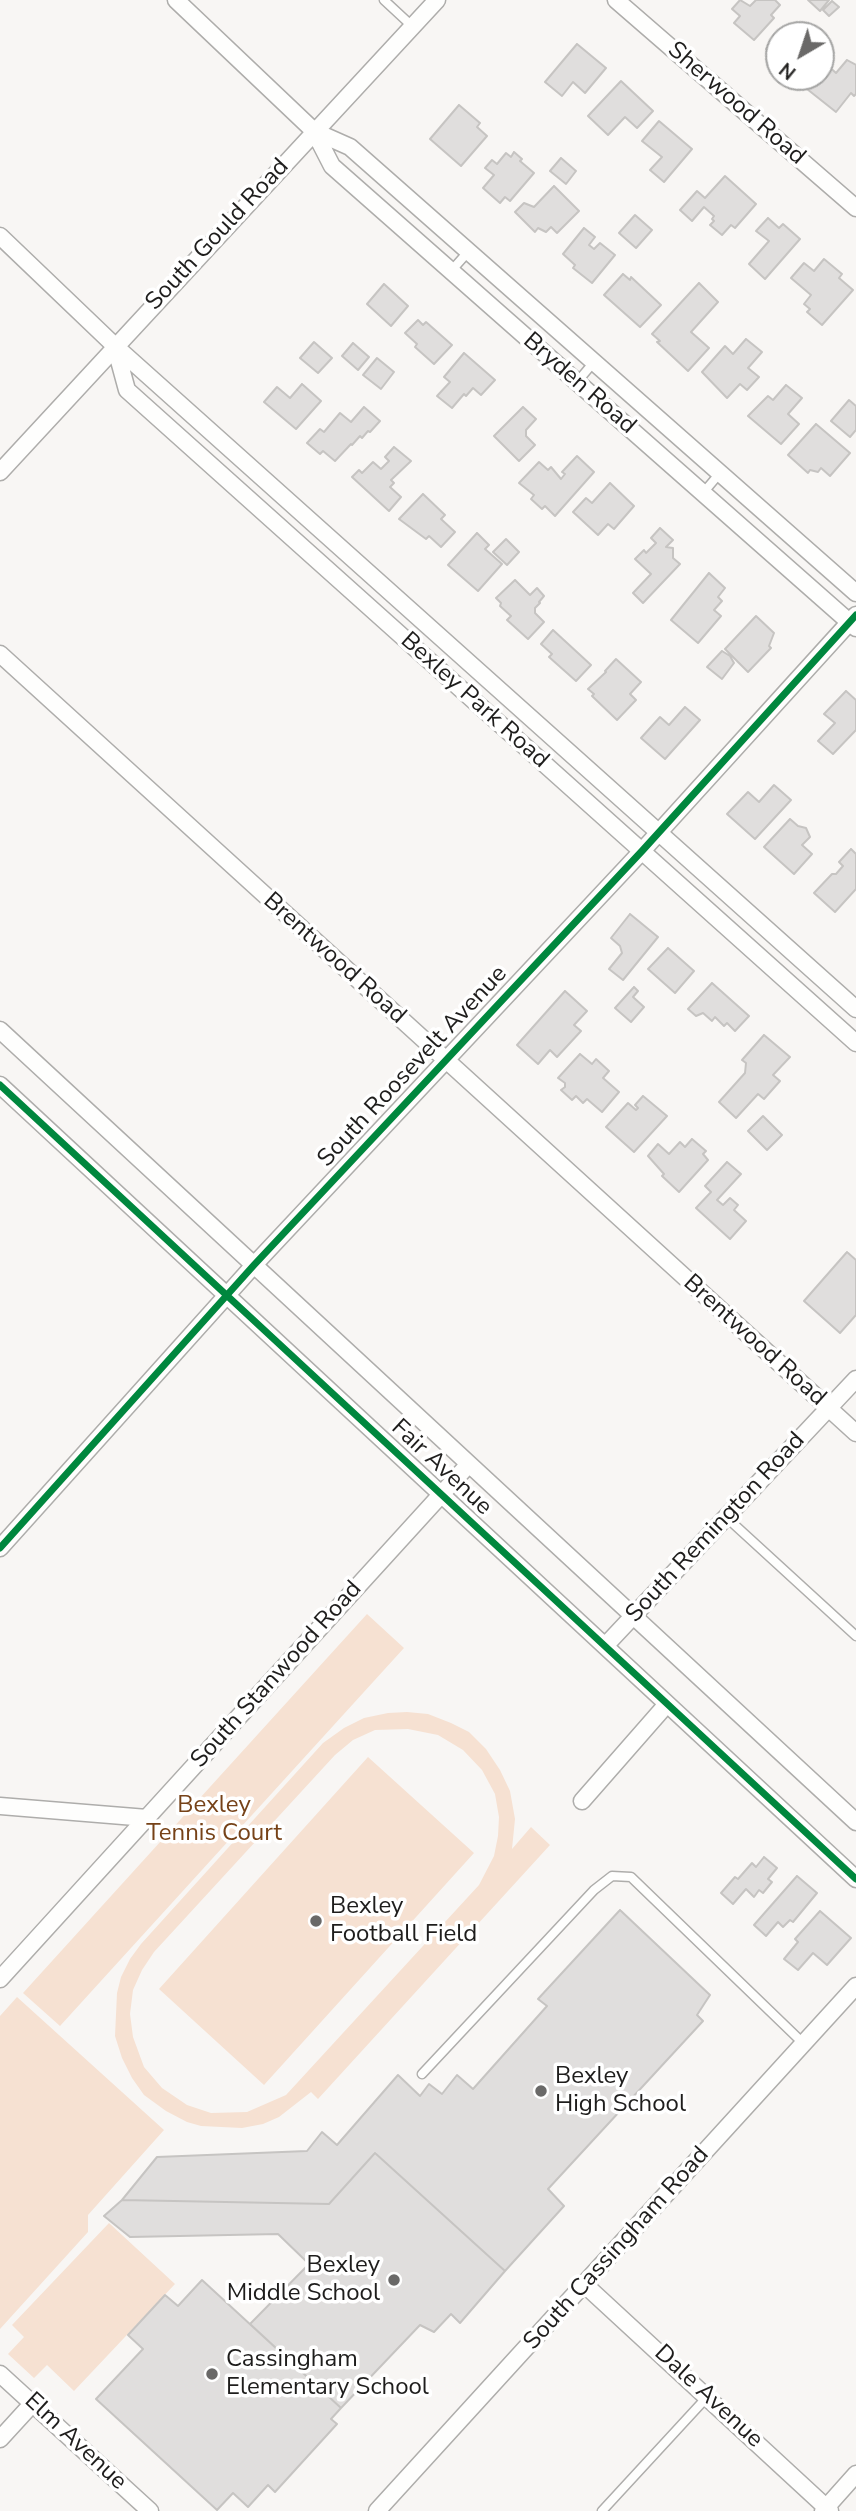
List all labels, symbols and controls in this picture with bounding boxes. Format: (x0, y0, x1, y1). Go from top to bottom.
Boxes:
north arrow (765, 21, 835, 91)
street label: Sherwood Road (661, 36, 811, 172)
text: N (774, 56, 802, 85)
street label: South Gould Road (140, 153, 296, 317)
street label: Bryden Road (517, 327, 641, 441)
street label: Bexley Park Road (394, 627, 554, 775)
street label: Brentwood Road (257, 887, 411, 1031)
street label: South Roosevelt Avenue (312, 960, 514, 1174)
street label: Brentwood Road (677, 1269, 831, 1413)
street label: Fair Avenue (385, 1414, 497, 1522)
street label: South Remington Road (620, 1427, 812, 1629)
street label: South Stanwood Road (185, 1576, 369, 1774)
park label: Bexley Tennis Court (146, 1792, 282, 1848)
place label: Bexley Football Field (330, 1893, 477, 1949)
marker: Bexley Football Field (308, 1913, 324, 1929)
place label: Bexley High School (555, 2063, 686, 2119)
marker: Bexley High School (533, 2083, 549, 2099)
street label: South Cassingham Road (518, 2141, 716, 2357)
place label: Bexley Middle School (227, 2252, 380, 2308)
marker: Bexley Middle School (386, 2272, 402, 2288)
street label: Dale Avenue (648, 2339, 768, 2455)
place label: Cassingham Elementary School (226, 2346, 429, 2402)
marker: Cassingham Elementary School (204, 2366, 220, 2382)
street label: Elm Avenue (18, 2387, 132, 2497)

